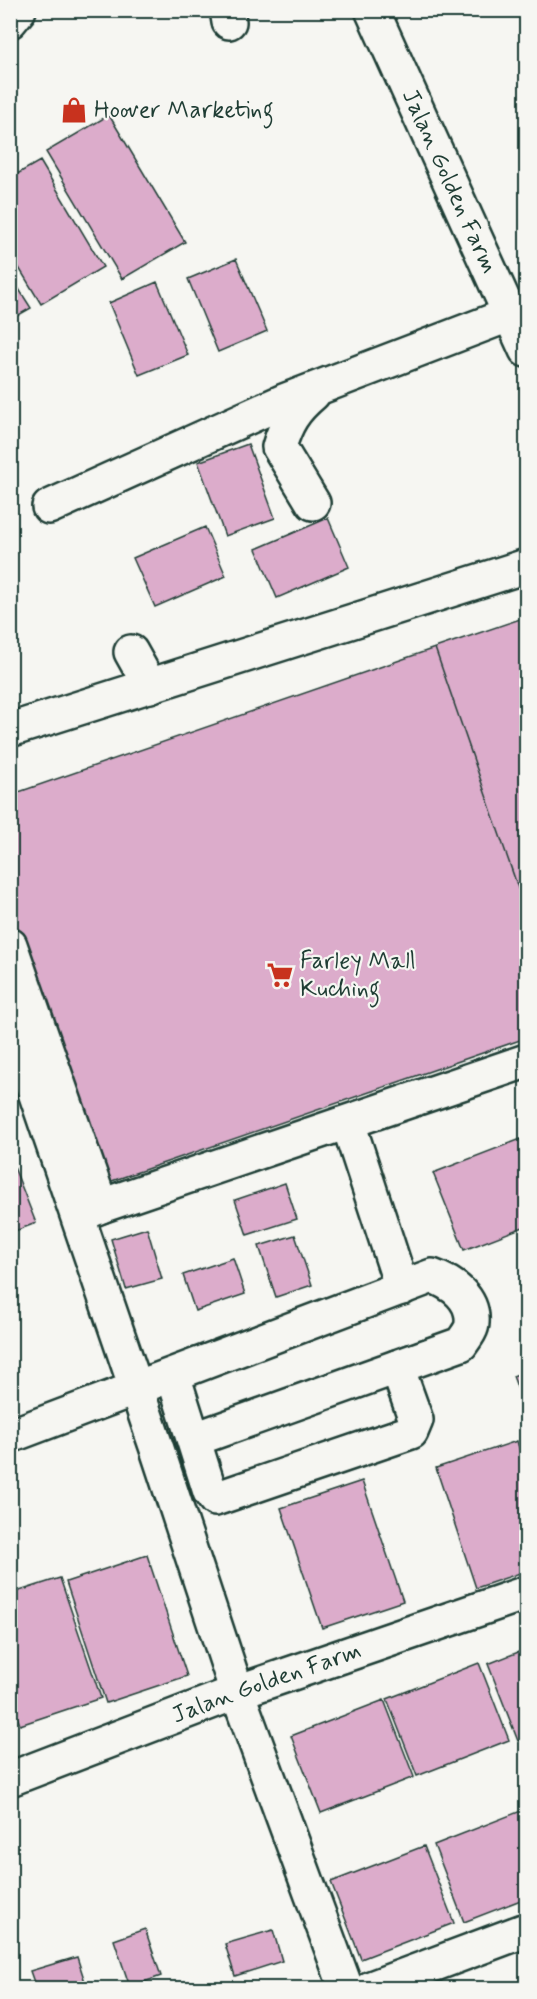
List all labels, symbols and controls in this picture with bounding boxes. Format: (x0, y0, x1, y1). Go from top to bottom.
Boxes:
street label: Jalan Golden Farm (394, 84, 505, 278)
shop icon: Hoover Marketing (59, 95, 89, 125)
place label: Hoover Marketing (94, 95, 274, 129)
place label: Farley Mall Kuching (300, 946, 416, 1008)
supermarket icon: Farley Mall Kuching (265, 960, 295, 990)
street label: Jalan Golden Farm (167, 1635, 365, 1731)

